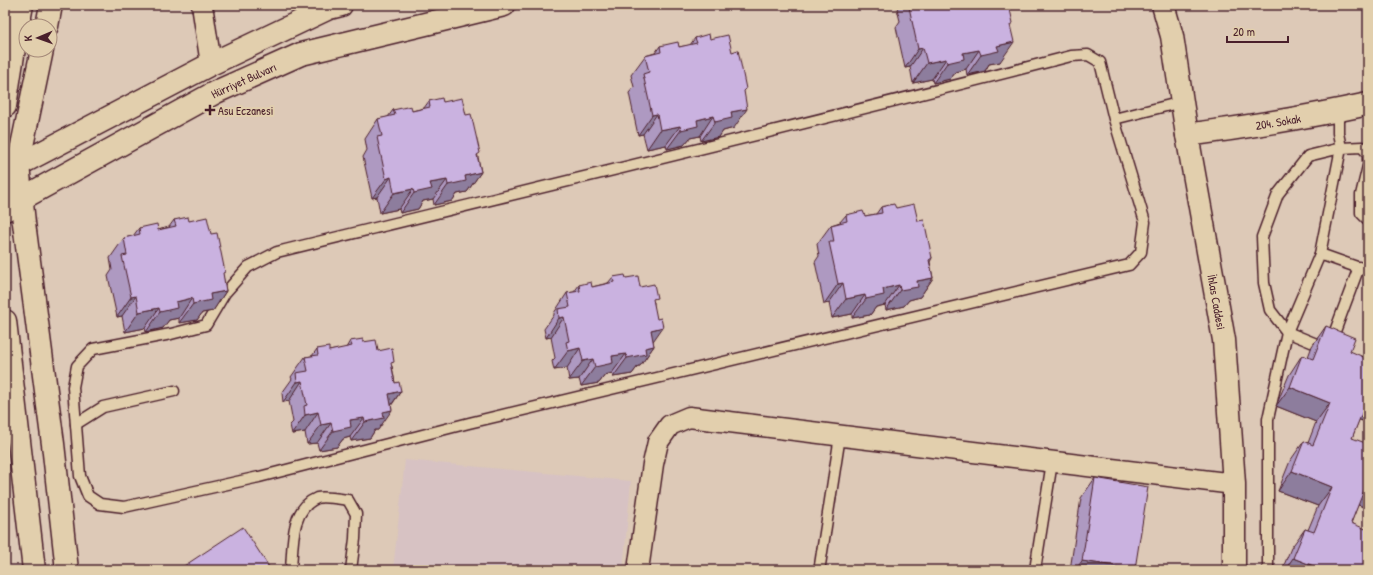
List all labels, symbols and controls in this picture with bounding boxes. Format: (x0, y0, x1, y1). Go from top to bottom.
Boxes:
north arrow (18, 18, 58, 58)
scale bar (1227, 18, 1288, 44)
text: 20 m (1233, 23, 1255, 40)
text: K (21, 35, 35, 41)
street label: Hürriyet Bulvarı (208, 58, 279, 102)
place label: Asu Eczanesi (218, 102, 273, 119)
marker: Asu Eczanesi (205, 105, 215, 115)
street label: 204. Sokak (1254, 109, 1302, 133)
street label: İhlas Caddesi (1204, 273, 1230, 331)

